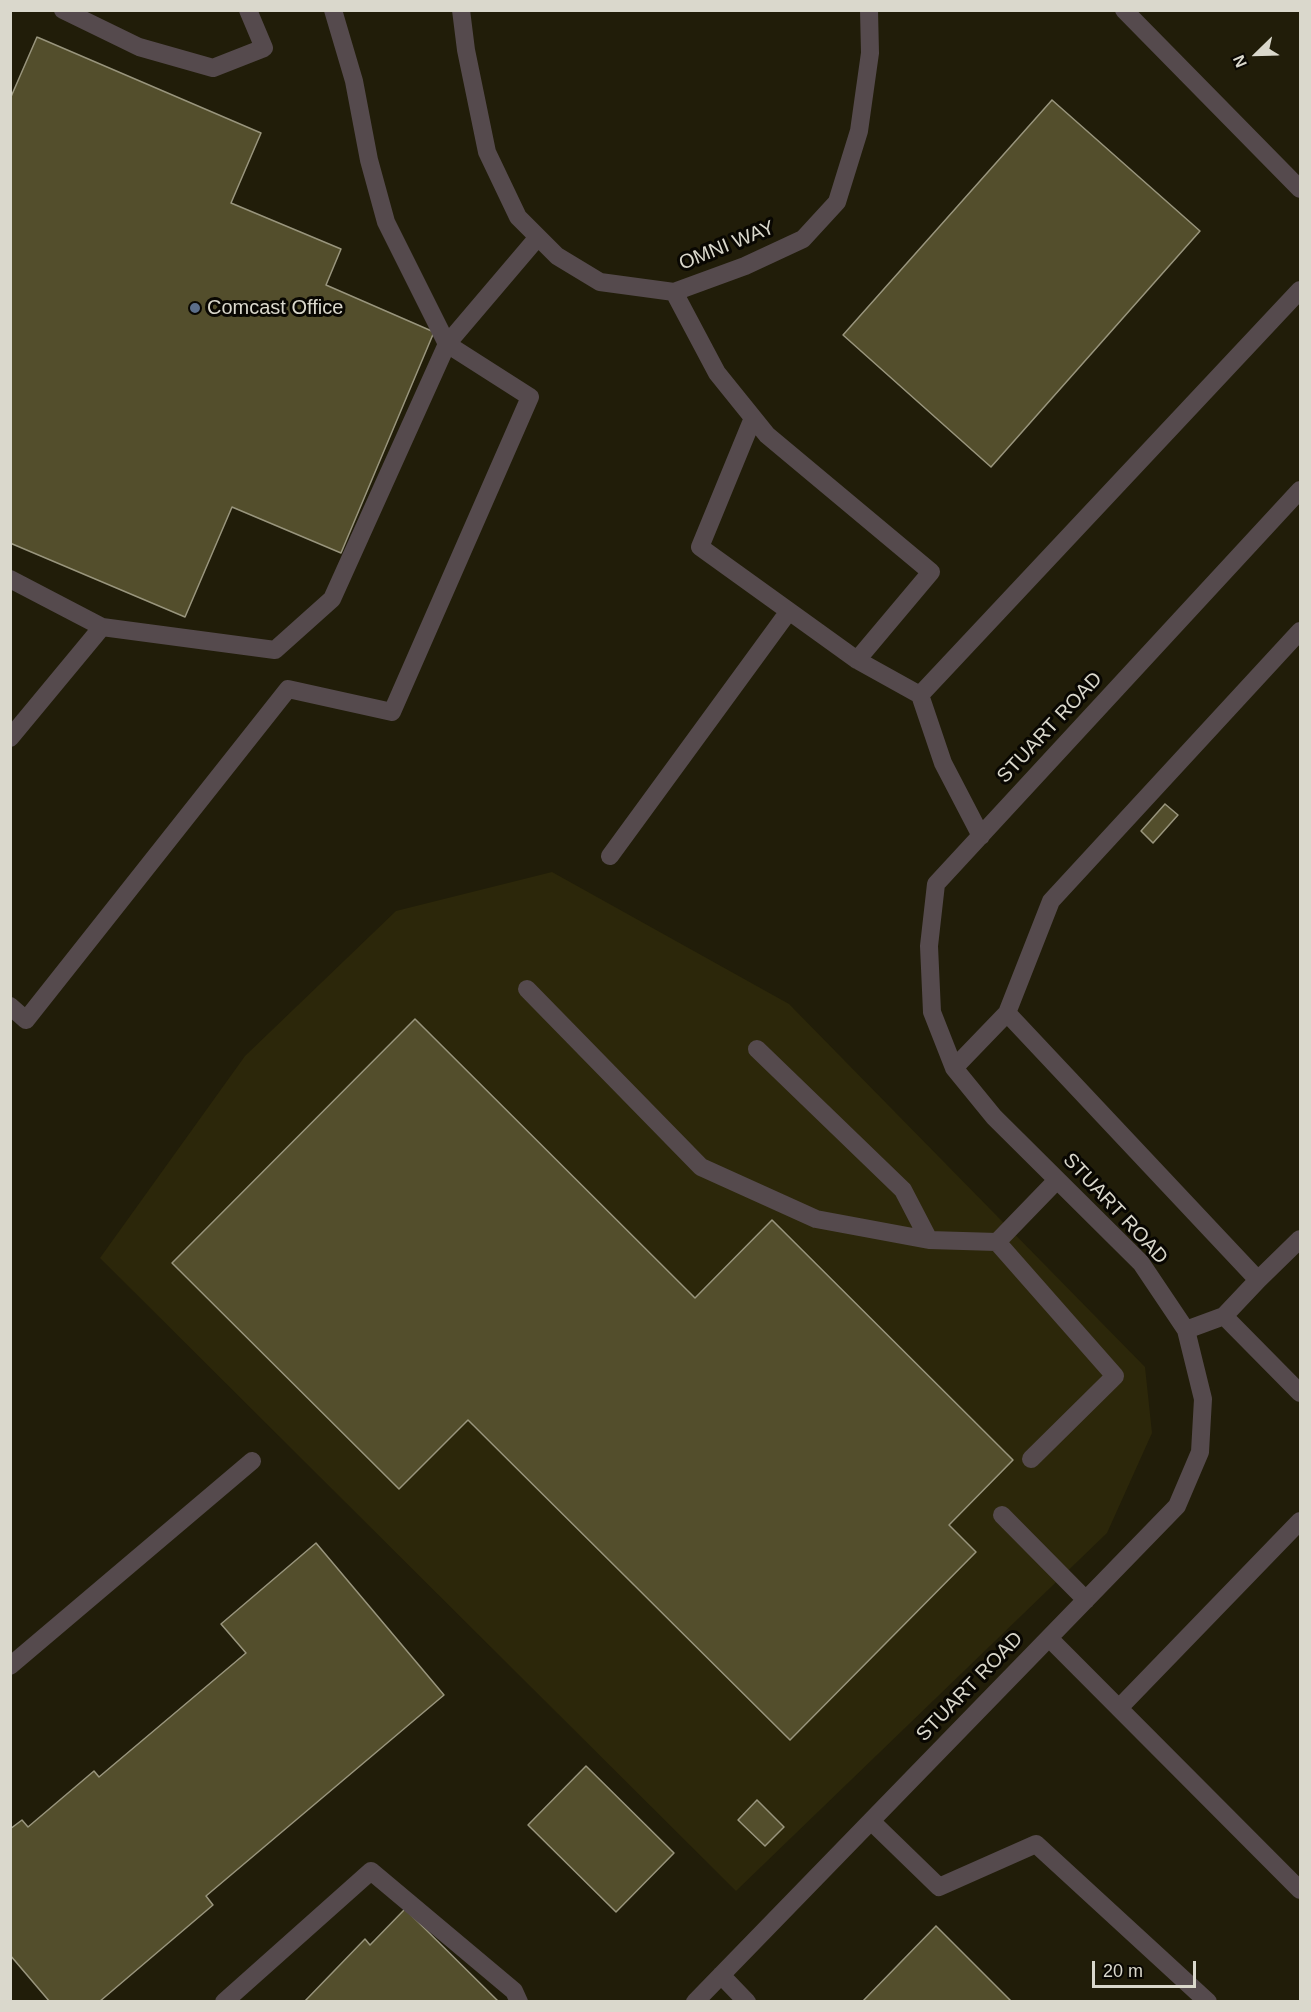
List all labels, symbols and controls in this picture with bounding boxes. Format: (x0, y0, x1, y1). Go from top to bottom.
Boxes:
north arrow (1227, 24, 1287, 84)
text: N (1230, 53, 1250, 70)
street label: OMNI WAY (676, 216, 778, 276)
place label: Comcast Office (207, 296, 343, 320)
marker: Comcast Office (188, 301, 202, 315)
street label: STUART ROAD (992, 668, 1108, 788)
street label: STUART ROAD (1057, 1149, 1173, 1269)
street label: STUART ROAD (912, 1627, 1028, 1747)
scale bar (1095, 1949, 1198, 1987)
text: 20 m (1103, 1961, 1143, 1981)

